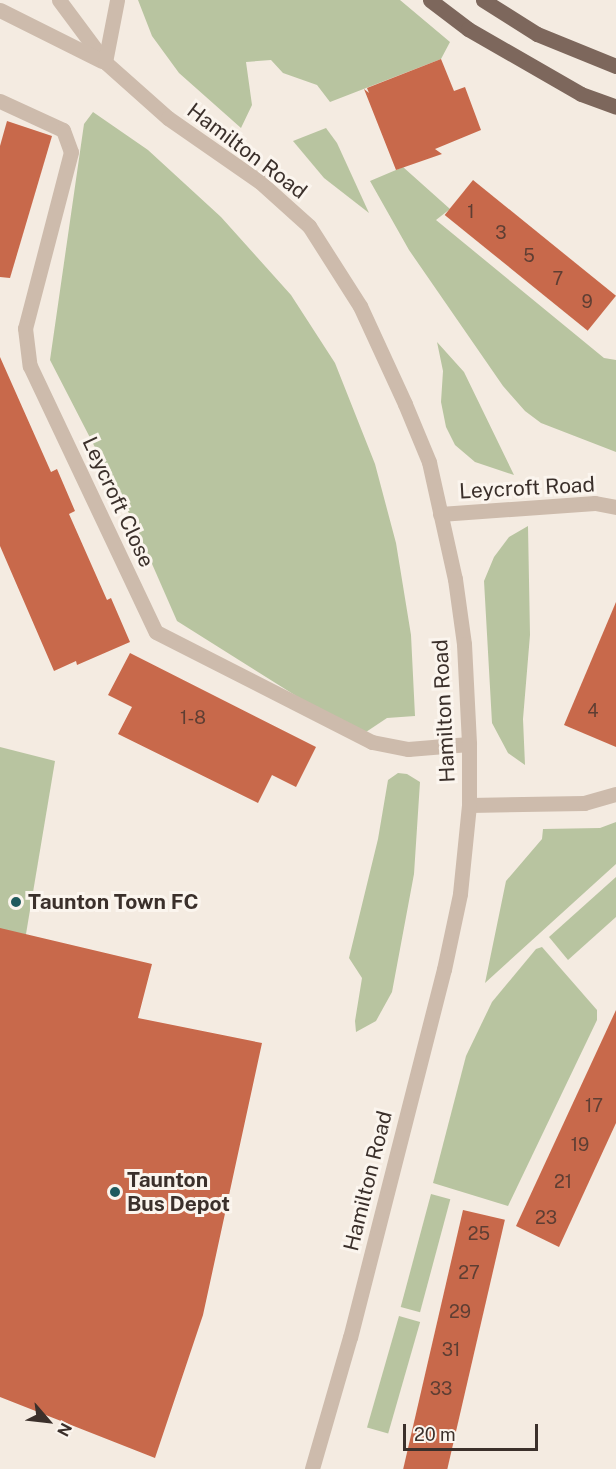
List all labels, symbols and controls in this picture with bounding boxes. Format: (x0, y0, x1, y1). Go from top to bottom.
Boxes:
street label: Hamilton Road (182, 98, 312, 204)
house number: 1 (467, 201, 475, 223)
house number: 3 (495, 222, 507, 244)
house number: 5 (523, 245, 535, 267)
house number: 7 (553, 268, 563, 290)
house number: 9 (581, 291, 593, 313)
street label: Leycroft Close (77, 433, 159, 571)
street label: Leycroft Road (458, 472, 596, 504)
street label: Hamilton Road (428, 639, 460, 783)
house number: 4 (587, 700, 599, 722)
house number: 1-8 (180, 707, 206, 729)
place label: Taunton Town FC (28, 889, 199, 915)
marker: Taunton Town FC (9, 895, 23, 909)
house number: 17 (585, 1095, 603, 1117)
street label: Hamilton Road (338, 1108, 398, 1254)
house number: 19 (571, 1134, 589, 1156)
place label: Taunton Bus Depot (127, 1167, 230, 1217)
house number: 21 (554, 1171, 572, 1193)
marker: Taunton Bus Depot (108, 1185, 122, 1199)
house number: 23 (535, 1207, 557, 1229)
house number: 25 (468, 1223, 490, 1245)
house number: 27 (458, 1262, 480, 1284)
house number: 29 (449, 1301, 471, 1323)
house number: 31 (442, 1339, 460, 1361)
house number: 33 (430, 1378, 452, 1400)
north arrow (18, 1391, 78, 1451)
scale bar (406, 1412, 541, 1450)
text: N (53, 1420, 76, 1440)
text: 20 m (414, 1424, 456, 1445)

